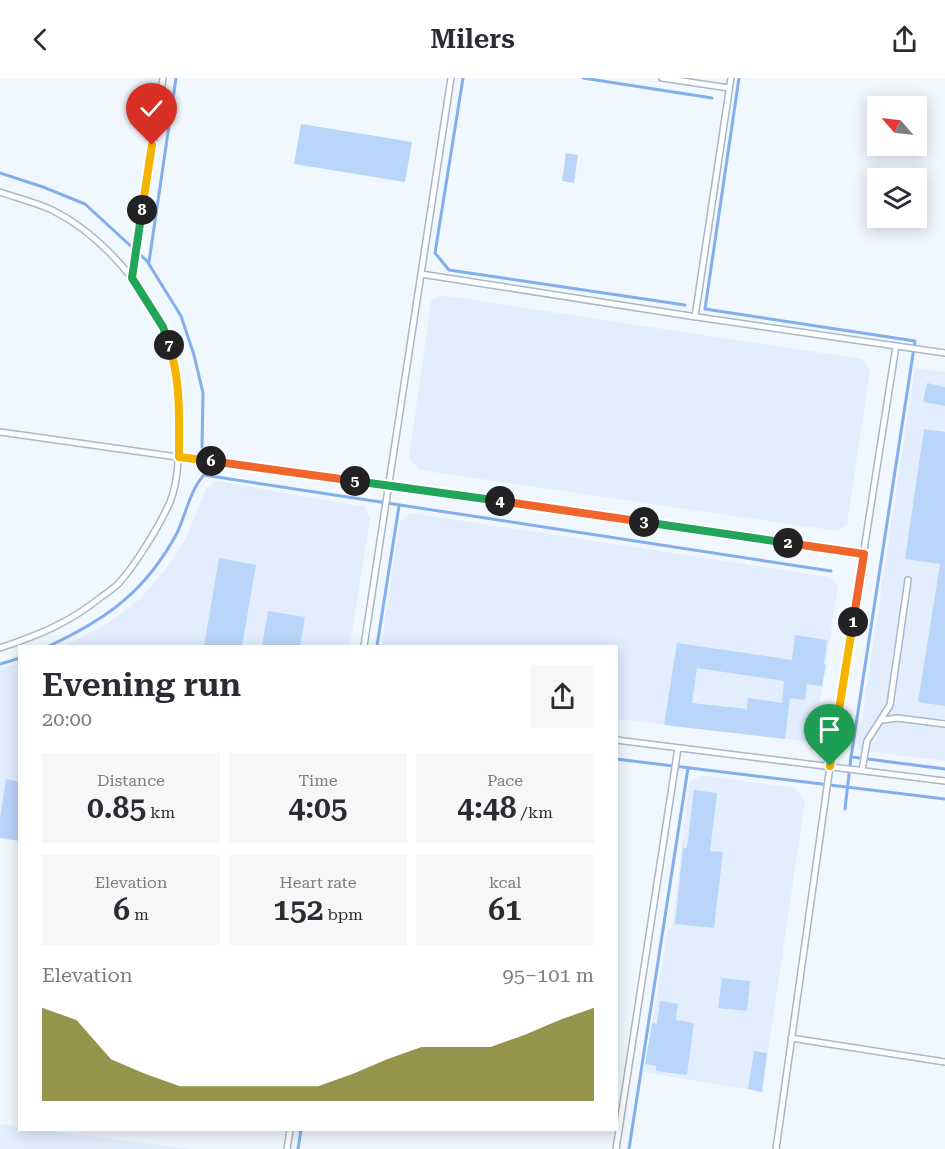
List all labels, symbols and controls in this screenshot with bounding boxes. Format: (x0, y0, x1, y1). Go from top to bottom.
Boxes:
icon: back (24, 23, 57, 56)
text: Milers (430, 23, 515, 55)
icon: share (888, 23, 921, 56)
pin (126, 83, 177, 145)
icon: check (135, 92, 168, 125)
north arrow (867, 96, 927, 156)
map controls (867, 96, 927, 228)
button: layers (867, 168, 927, 228)
pin: 8 (127, 195, 157, 225)
text: 8 (138, 200, 146, 219)
pin: 7 (154, 330, 184, 360)
text: 7 (165, 335, 173, 354)
pin: 6 (196, 446, 226, 476)
text: 6 (207, 451, 215, 470)
pin: 5 (340, 466, 370, 496)
text: 5 (351, 471, 359, 490)
pin: 4 (485, 486, 515, 516)
text: 4 (496, 491, 504, 510)
pin: 3 (629, 507, 659, 537)
text: 3 (640, 512, 648, 531)
pin: 2 (773, 528, 803, 558)
text: 2 (784, 533, 792, 552)
pin: 1 (838, 607, 868, 637)
text: 1 (849, 612, 857, 631)
text: Evening run (42, 665, 241, 704)
button: share (531, 665, 594, 728)
pin (804, 704, 855, 766)
text: 20:00 (42, 707, 92, 731)
icon: arrive (813, 713, 846, 746)
text: Distance (97, 771, 165, 790)
text: Time (298, 771, 338, 790)
text: Pace (487, 771, 523, 790)
text: 0.85 (87, 790, 146, 825)
text: 4:05 (288, 790, 348, 825)
text: 4:48 (457, 790, 516, 825)
text: km (146, 803, 175, 822)
text: /km (516, 803, 553, 822)
text: Elevation (95, 873, 167, 892)
text: Heart rate (280, 873, 356, 892)
text: kcal (489, 873, 521, 892)
text: 6 (113, 892, 130, 927)
text: 152 (273, 892, 323, 927)
text: 61 (488, 892, 522, 927)
text: m (130, 905, 149, 924)
text: bpm (323, 905, 363, 924)
text: Elevation (42, 963, 133, 987)
text: 95–101 m (503, 963, 594, 987)

